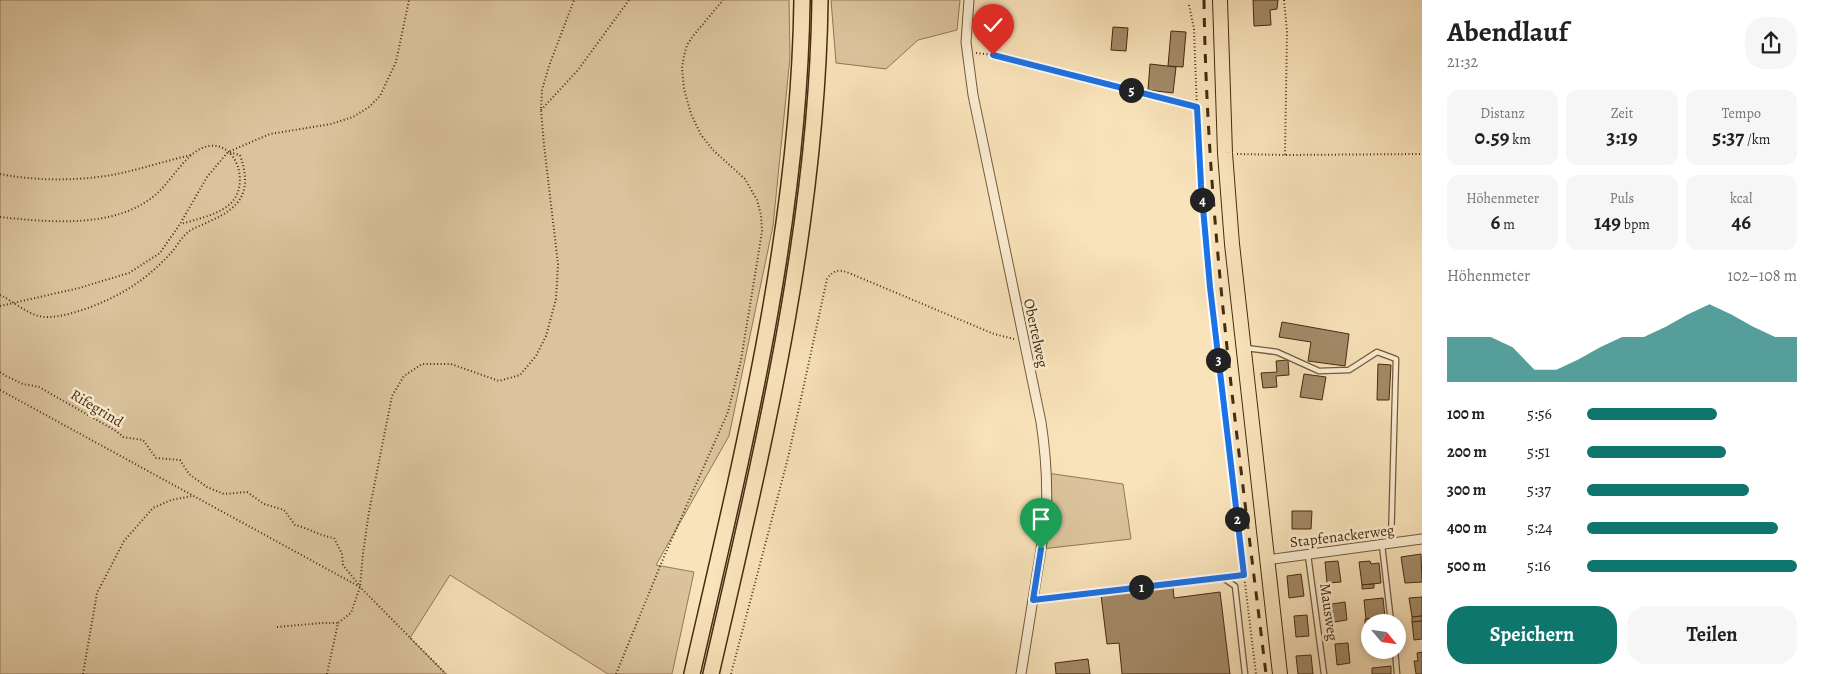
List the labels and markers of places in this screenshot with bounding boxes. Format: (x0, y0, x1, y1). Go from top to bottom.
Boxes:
pin (972, 4, 1014, 55)
pin: 5 (1118, 78, 1144, 102)
pin: 4 (1190, 188, 1214, 212)
pin: 3 (1206, 348, 1230, 372)
pin (1020, 498, 1062, 549)
pin: 2 (1224, 506, 1250, 532)
pin: 1 (1128, 574, 1154, 600)

